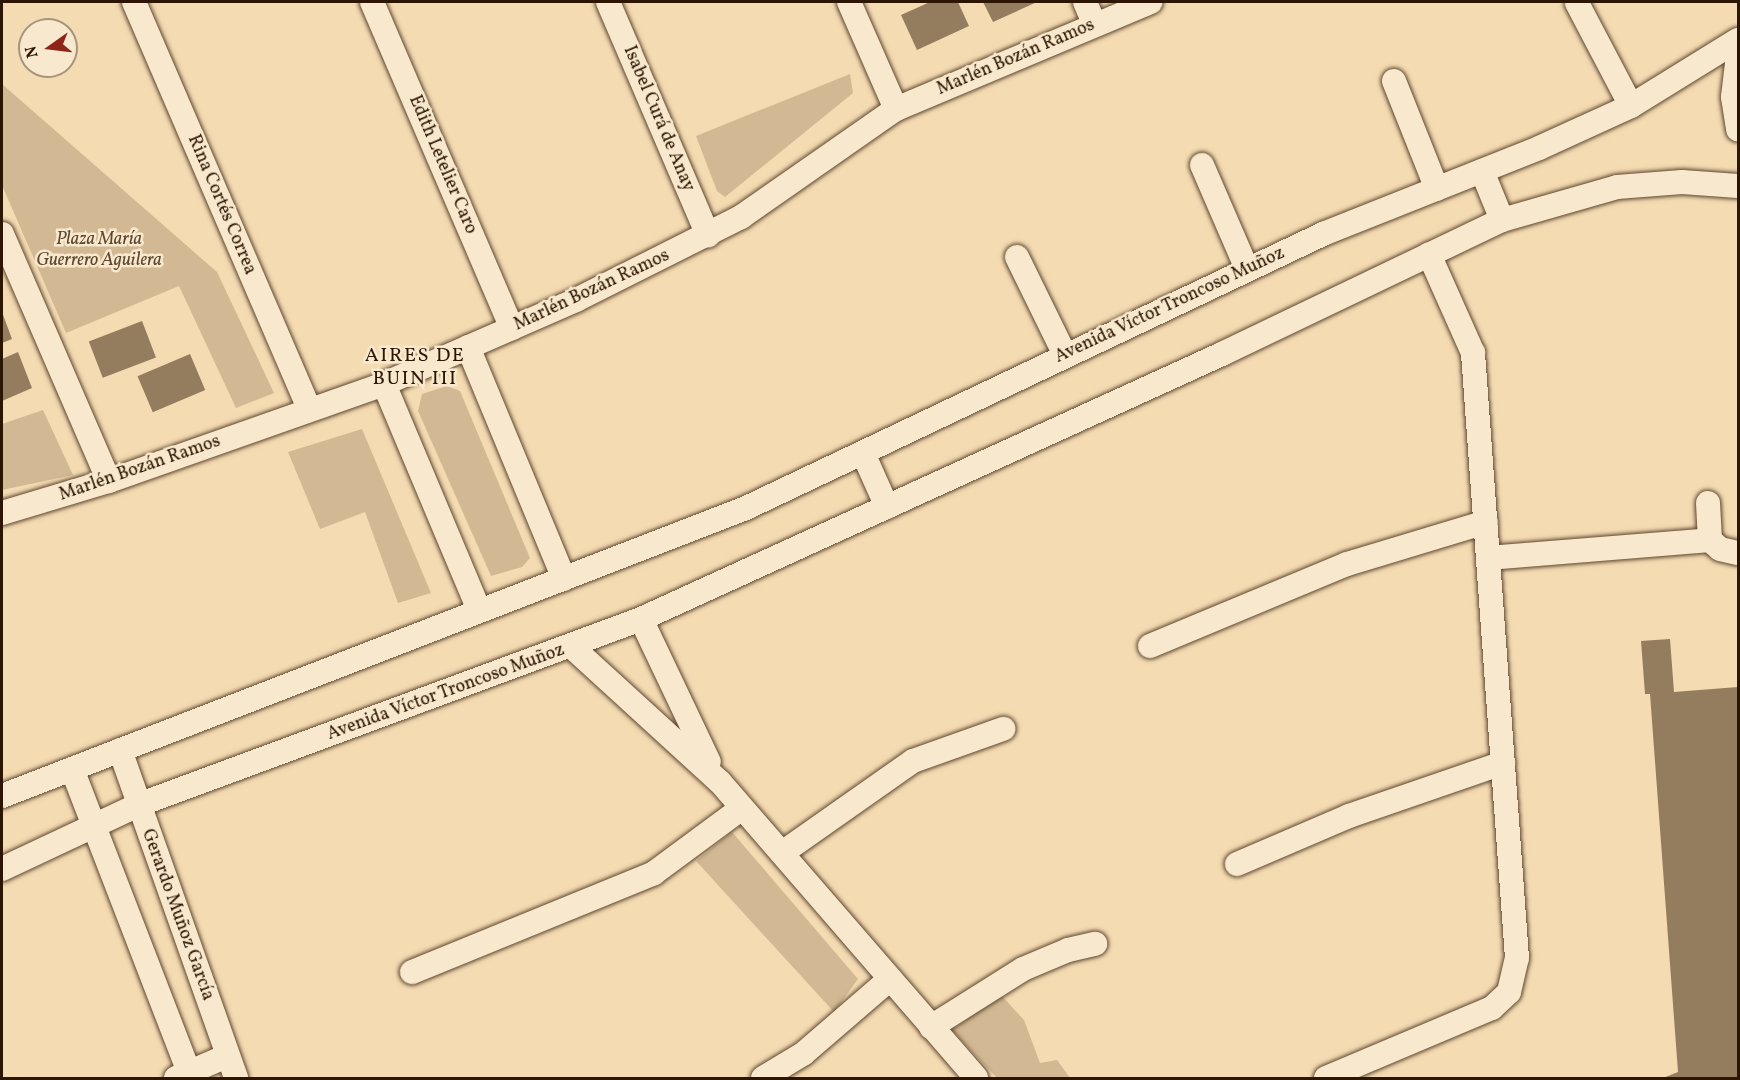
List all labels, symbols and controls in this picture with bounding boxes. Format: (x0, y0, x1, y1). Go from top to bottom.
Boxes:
street label: Marlén Bozán Ramos (934, 15, 1098, 101)
north arrow (18, 18, 78, 78)
street label: Isabel Curá de Anay (618, 43, 698, 195)
text: N (20, 44, 45, 60)
street label: Edith Letelier Caro (403, 92, 481, 238)
street label: Rina Cortés Correa (182, 132, 260, 278)
park label: Plaza María Guerrero Aguilera (36, 230, 162, 272)
street label: Avenida Víctor Troncoso Muñoz (1051, 243, 1289, 369)
street label: Marlén Bozán Ramos (511, 245, 673, 337)
district label: AIRES DE BUIN III (365, 344, 465, 391)
street label: Marlén Bozán Ramos (57, 431, 223, 507)
street label: Avenida Víctor Troncoso Muñoz (324, 640, 568, 746)
street label: Gerardo Muñoz García (136, 826, 218, 1004)

